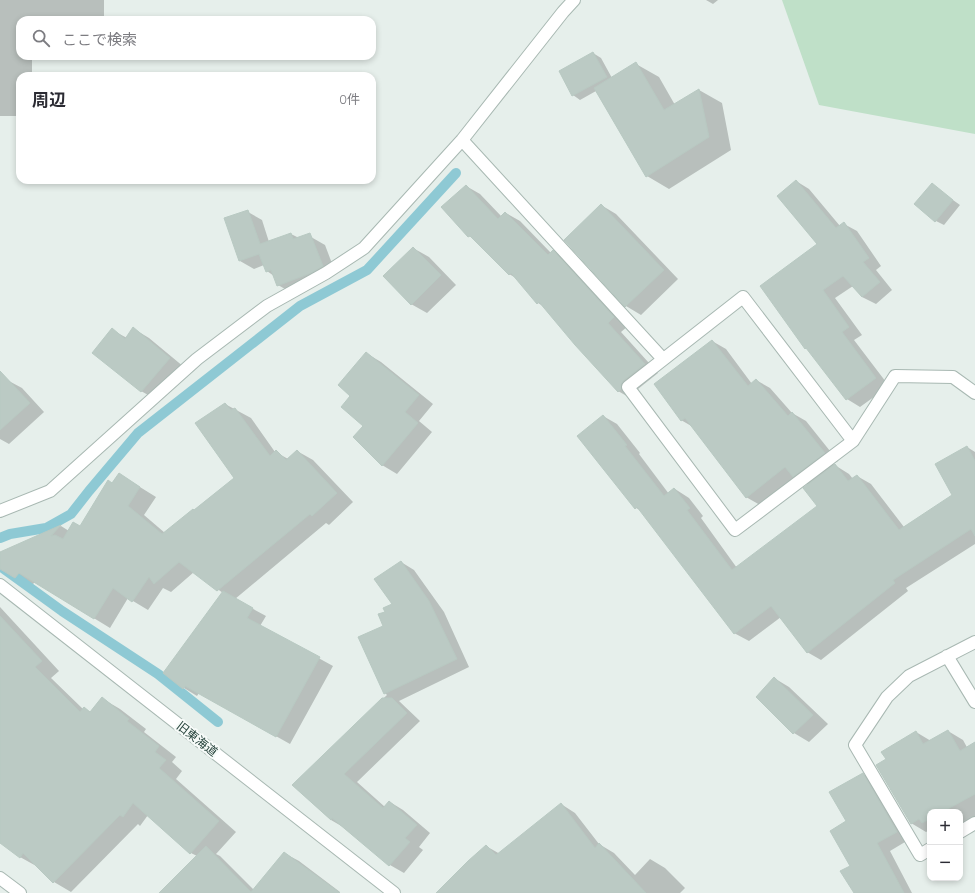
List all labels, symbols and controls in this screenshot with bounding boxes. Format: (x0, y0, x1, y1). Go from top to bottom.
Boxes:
search box (16, 16, 376, 60)
icon: search (30, 27, 52, 49)
text: ここで検索 (62, 30, 137, 49)
text: 周辺 (32, 89, 66, 110)
text: 0件 (339, 91, 360, 107)
street label: 旧東海道 (174, 718, 221, 759)
map controls (927, 809, 963, 881)
button: + (927, 809, 963, 845)
button: − (927, 845, 963, 881)

